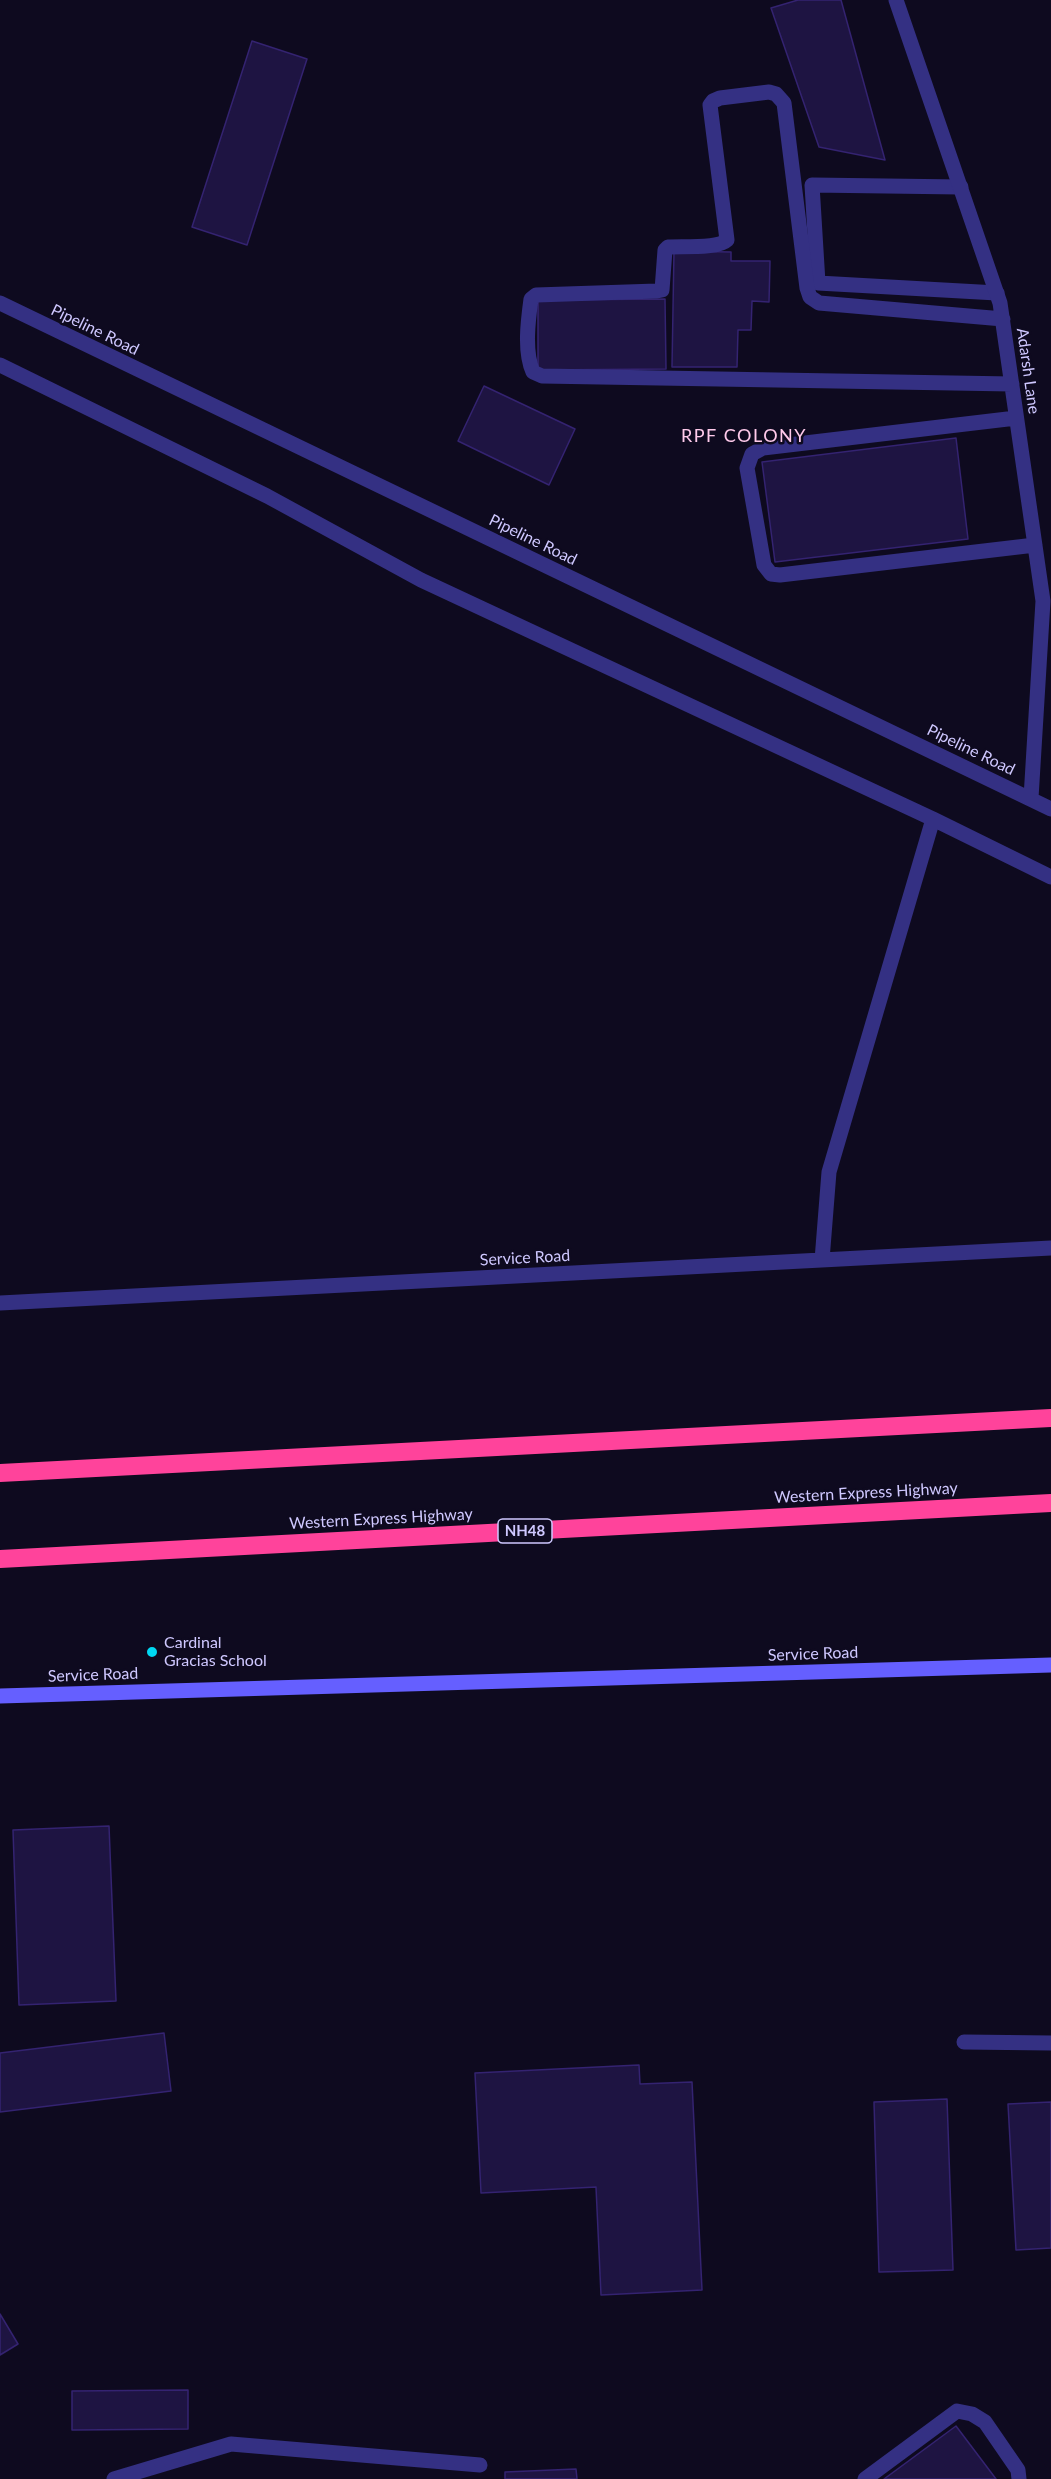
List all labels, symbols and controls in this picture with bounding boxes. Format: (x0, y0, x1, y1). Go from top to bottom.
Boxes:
street label: Pipeline Road (48, 300, 142, 360)
street label: Adarsh Lane (1012, 327, 1044, 415)
district label: RPF COLONY (681, 425, 807, 447)
street label: Pipeline Road (486, 510, 580, 570)
street label: Pipeline Road (924, 720, 1018, 780)
street label: Service Road (479, 1246, 571, 1270)
street label: Western Express Highway (774, 1479, 958, 1507)
street label: Western Express Highway (289, 1505, 473, 1533)
road number: NH48 (498, 1519, 552, 1543)
place label: Cardinal Gracias School (164, 1633, 267, 1671)
street label: Service Road (767, 1643, 859, 1665)
marker: Cardinal Gracias School (145, 1645, 159, 1659)
street label: Service Road (47, 1664, 139, 1686)

